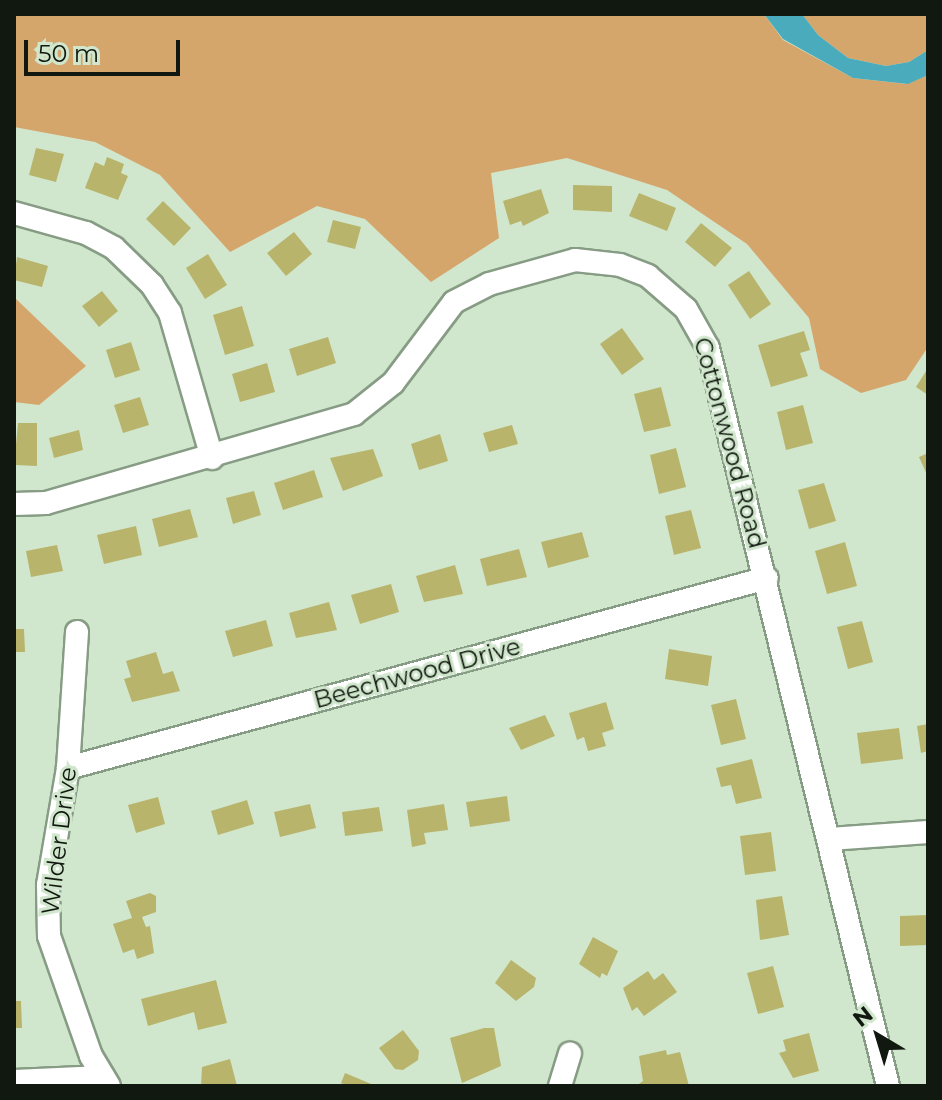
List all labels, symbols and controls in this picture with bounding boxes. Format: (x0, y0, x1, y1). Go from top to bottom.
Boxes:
scale bar (28, 24, 184, 74)
text: 50 m (38, 39, 99, 68)
street label: Cottonwood Road (688, 334, 772, 552)
street label: Beechwood Drive (311, 632, 523, 714)
street label: Wilder Drive (36, 765, 82, 917)
north arrow (838, 996, 918, 1076)
text: N (848, 1001, 878, 1033)

